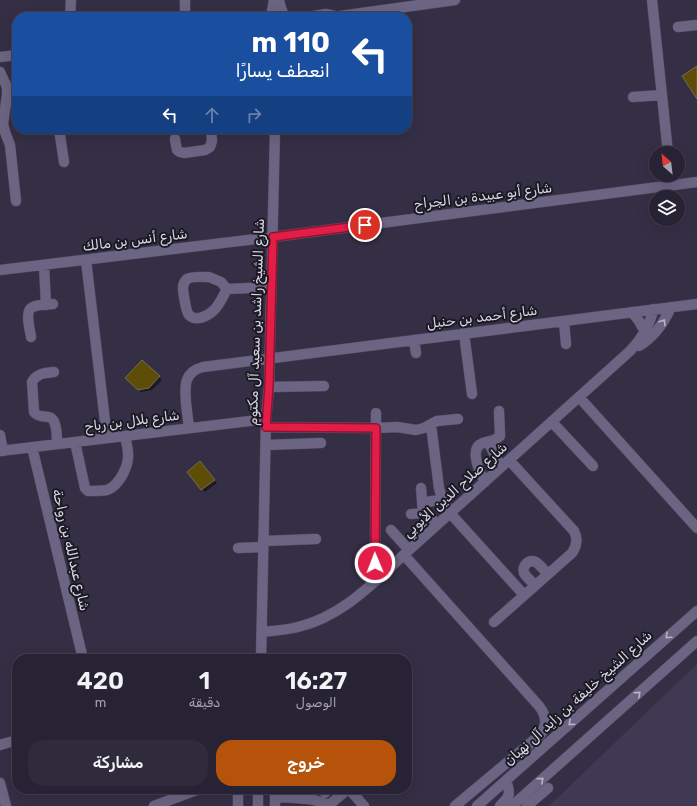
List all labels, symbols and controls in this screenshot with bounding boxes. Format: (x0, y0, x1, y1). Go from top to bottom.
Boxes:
text: 110 m (252, 26, 330, 59)
icon: left (344, 28, 396, 80)
text: انعطف يسارًا (236, 60, 330, 82)
icon: left (159, 104, 181, 126)
icon: ahead (201, 104, 223, 126)
icon: right (243, 104, 265, 126)
north arrow (649, 146, 685, 182)
map controls (649, 146, 685, 226)
street label: شارع أبو عبيدة بن الجراح (413, 179, 553, 215)
button: layers (649, 190, 685, 226)
pin (348, 208, 382, 242)
icon: arrive (354, 214, 376, 236)
street label: شارع الشيخ راشد بن سعيد آل مكتوم (244, 218, 270, 426)
street label: شارع أنس بن مالك (82, 225, 189, 257)
street label: شارع أحمد بن حنبل (426, 302, 538, 334)
one-way arrow (658, 319, 666, 326)
street label: شارع بلال بن رباح (83, 407, 181, 437)
street label: شارع صلاح الدين الأيوبي (399, 439, 512, 543)
street label: شارع عبدالله بن رواحة (47, 487, 93, 613)
position arrow (354, 542, 396, 584)
street label: شارع الشيخ خليفة بن زايد آل نهيان (500, 627, 657, 771)
one-way arrow (665, 632, 673, 639)
text: 420 (77, 667, 124, 695)
text: 1 (199, 667, 210, 695)
text: 16:27 (285, 667, 347, 695)
one-way arrow (633, 691, 641, 698)
text: m (95, 695, 106, 710)
text: دقيقة (189, 695, 220, 710)
text: الوصول (296, 695, 337, 710)
one-way arrow (568, 718, 576, 726)
button: مشاركة (28, 740, 208, 786)
button: خروج (216, 740, 396, 786)
one-way arrow (536, 778, 543, 785)

